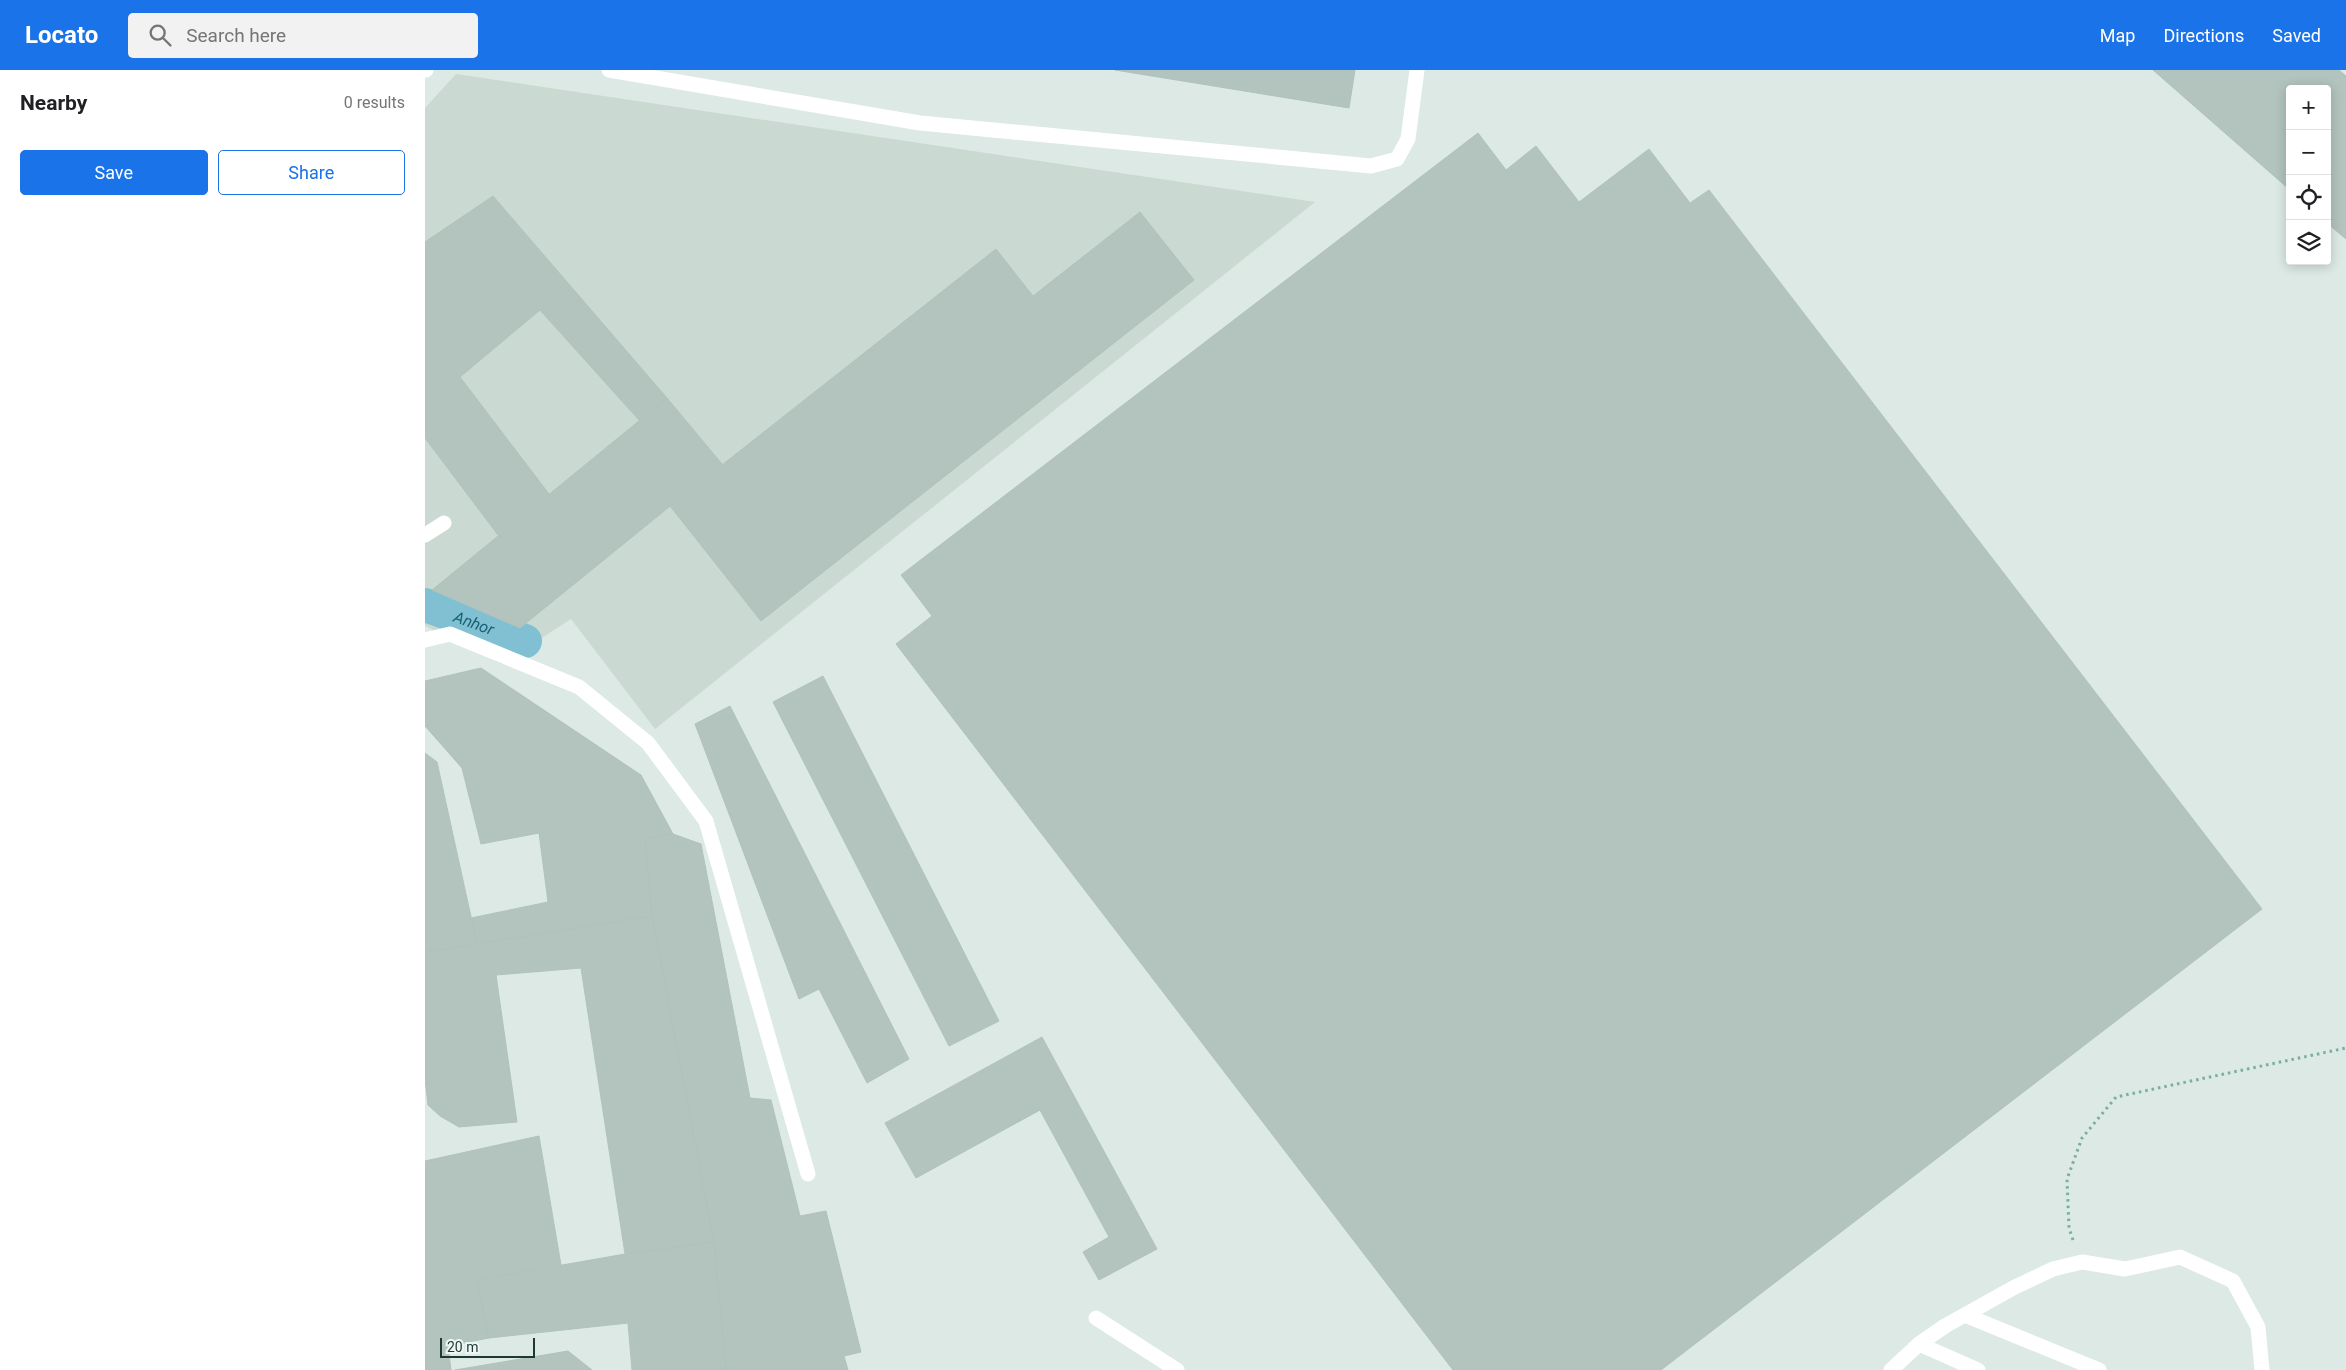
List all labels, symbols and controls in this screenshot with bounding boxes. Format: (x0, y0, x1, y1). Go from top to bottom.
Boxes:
search box (128, 13, 478, 58)
text: Locato (25, 21, 98, 49)
icon: search (146, 21, 174, 49)
text: Search here (186, 24, 286, 47)
text: Map (2100, 25, 2135, 46)
text: Directions (2163, 25, 2244, 46)
text: Saved (2272, 25, 2321, 46)
map controls (2286, 85, 2331, 265)
button: + (2286, 85, 2331, 130)
text: Nearby (20, 91, 87, 115)
text: 0 results (344, 93, 405, 112)
button: − (2286, 130, 2331, 175)
button: Save (20, 150, 208, 195)
button: Share (218, 150, 405, 195)
button: locate (2286, 175, 2331, 220)
button: layers (2286, 220, 2331, 265)
water label: Anhor (450, 606, 497, 639)
scale bar (440, 1335, 535, 1358)
text: 20 m (447, 1339, 479, 1355)

